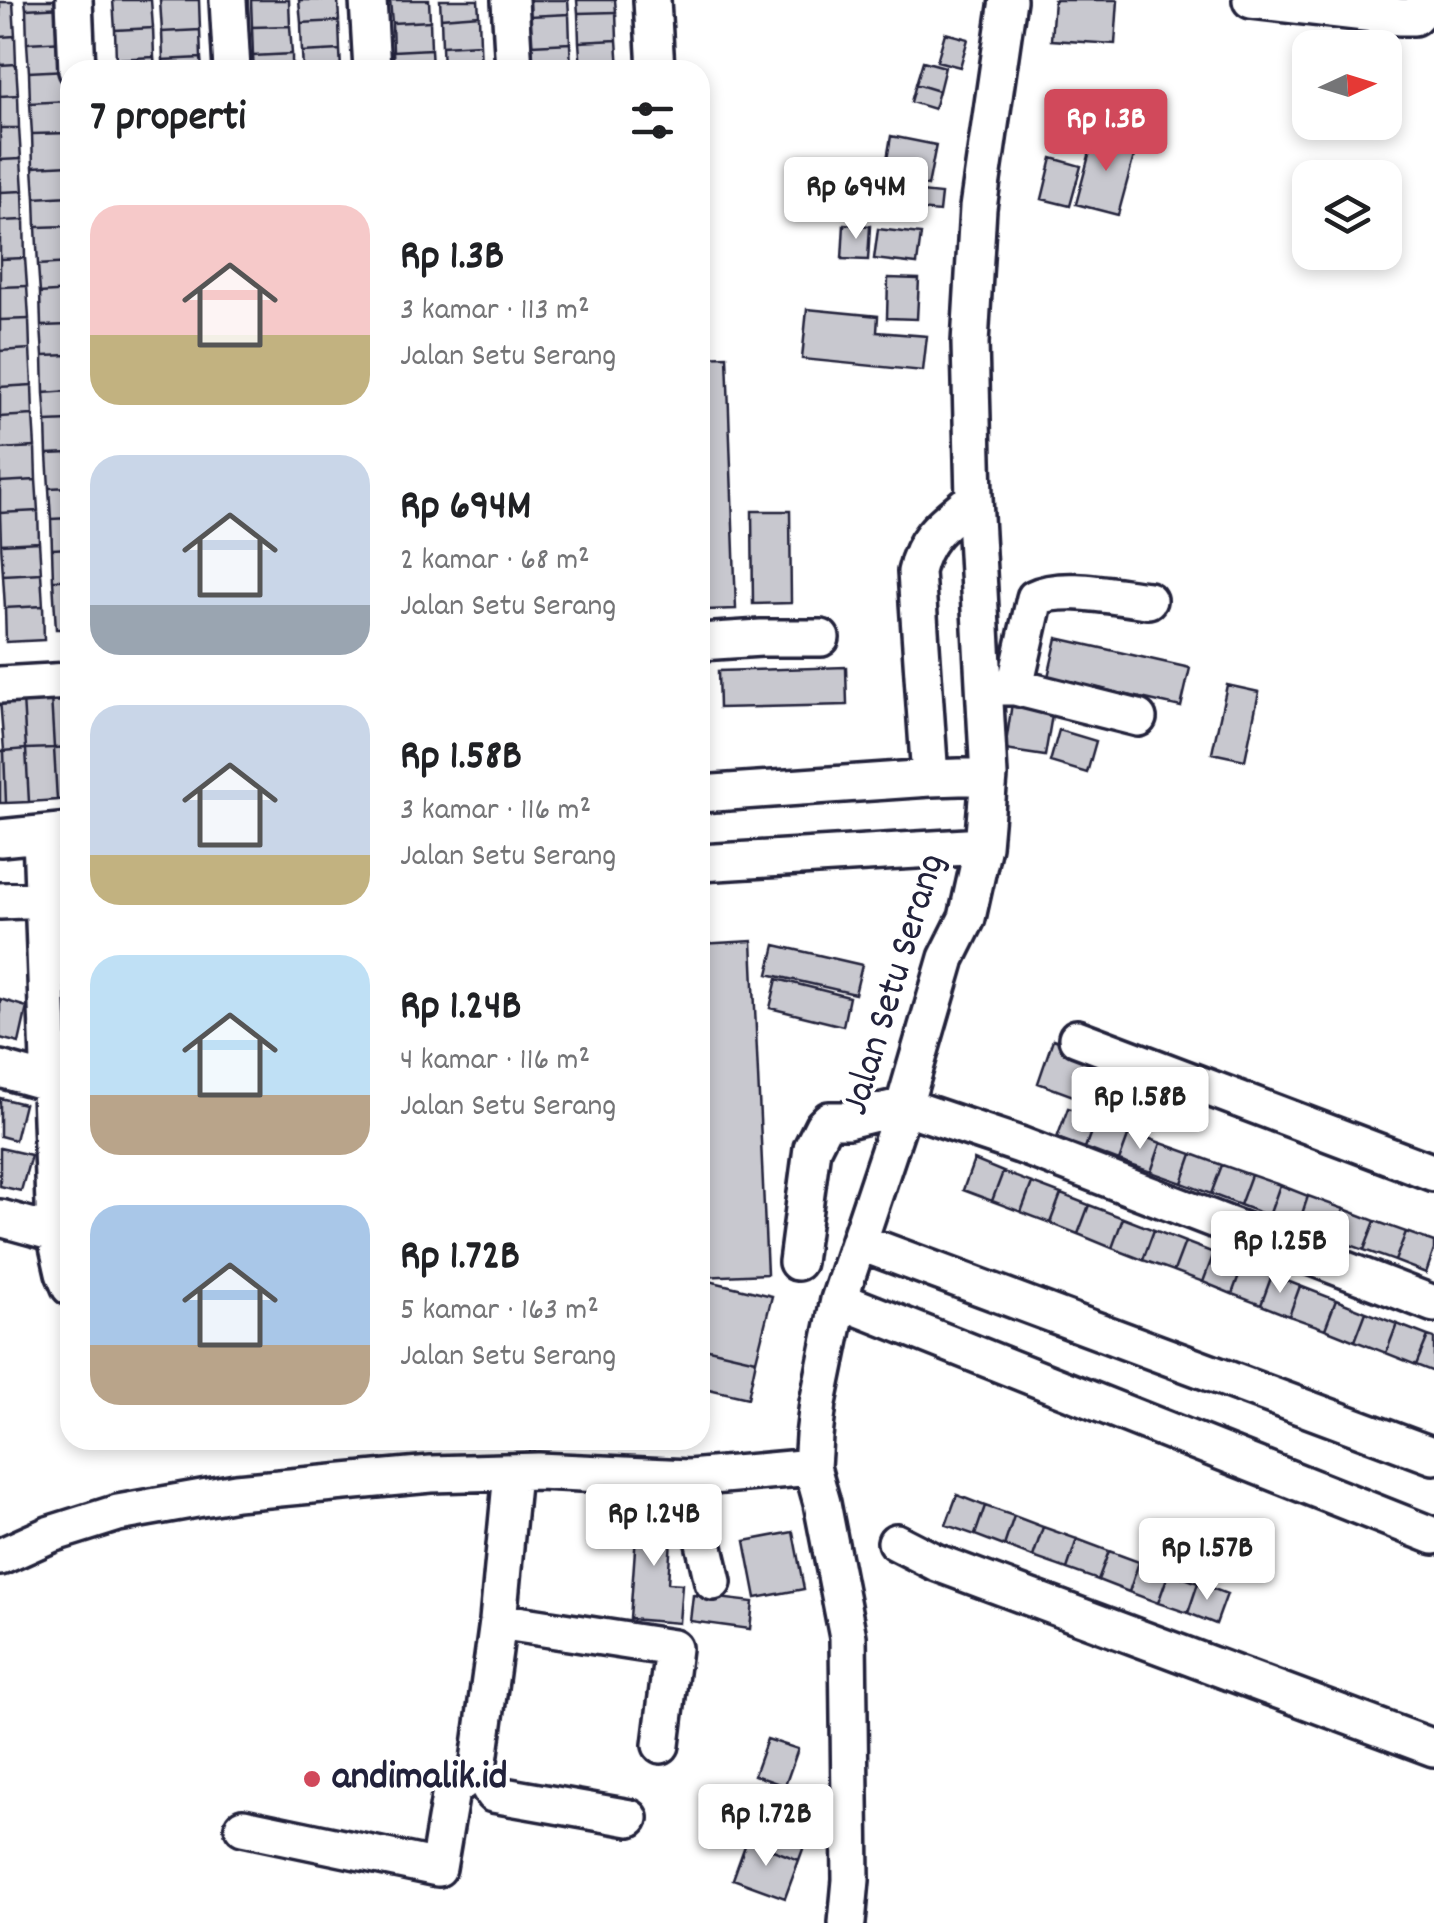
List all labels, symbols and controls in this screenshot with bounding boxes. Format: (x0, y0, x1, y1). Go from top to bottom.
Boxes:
north arrow (1292, 30, 1402, 140)
map controls (1292, 30, 1402, 270)
pin: Rp 1.3B (1014, 89, 1198, 174)
text: 7 properti (90, 90, 246, 150)
icon: filters (625, 93, 680, 148)
text: Rp 1.3B (1066, 98, 1146, 144)
pin: Rp 694M (764, 157, 948, 242)
button: layers (1292, 160, 1402, 270)
text: Rp 694M (806, 166, 906, 212)
text: Rp 1.3B (400, 229, 504, 289)
icon: home (170, 245, 290, 365)
text: 3 kamar · 113 m² (400, 289, 590, 335)
text: Jalan Setu Serang (400, 335, 616, 381)
text: Rp 694M (400, 479, 531, 539)
icon: home (170, 495, 290, 615)
text: 2 kamar · 68 m² (400, 539, 590, 585)
text: Jalan Setu Serang (400, 585, 616, 631)
text: Rp 1.58B (400, 729, 522, 789)
icon: home (170, 745, 290, 865)
text: 3 kamar · 116 m² (400, 789, 591, 835)
text: Jalan Setu Serang (400, 835, 616, 881)
street label: Jalan Setu Serang (829, 847, 963, 1123)
text: Rp 1.24B (400, 979, 521, 1039)
icon: home (170, 995, 290, 1115)
text: 4 kamar · 116 m² (400, 1039, 590, 1085)
pin: Rp 1.58B (1037, 1067, 1243, 1152)
text: Rp 1.58B (1094, 1076, 1186, 1122)
text: Jalan Setu Serang (400, 1085, 616, 1131)
pin: Rp 1.25B (1177, 1211, 1383, 1296)
text: Rp 1.25B (1233, 1220, 1327, 1266)
text: Rp 1.72B (400, 1229, 520, 1289)
icon: home (170, 1245, 290, 1365)
text: 5 kamar · 163 m² (400, 1289, 599, 1335)
text: Jalan Setu Serang (400, 1335, 616, 1381)
pin: Rp 1.24B (551, 1484, 757, 1569)
text: Rp 1.24B (608, 1493, 700, 1539)
pin: Rp 1.57B (1104, 1518, 1310, 1603)
text: Rp 1.57B (1161, 1527, 1253, 1573)
place label: andimalik.id (332, 1751, 508, 1808)
marker: andimalik.id (301, 1768, 323, 1790)
pin: Rp 1.72B (663, 1784, 869, 1869)
text: Rp 1.72B (720, 1793, 812, 1839)

